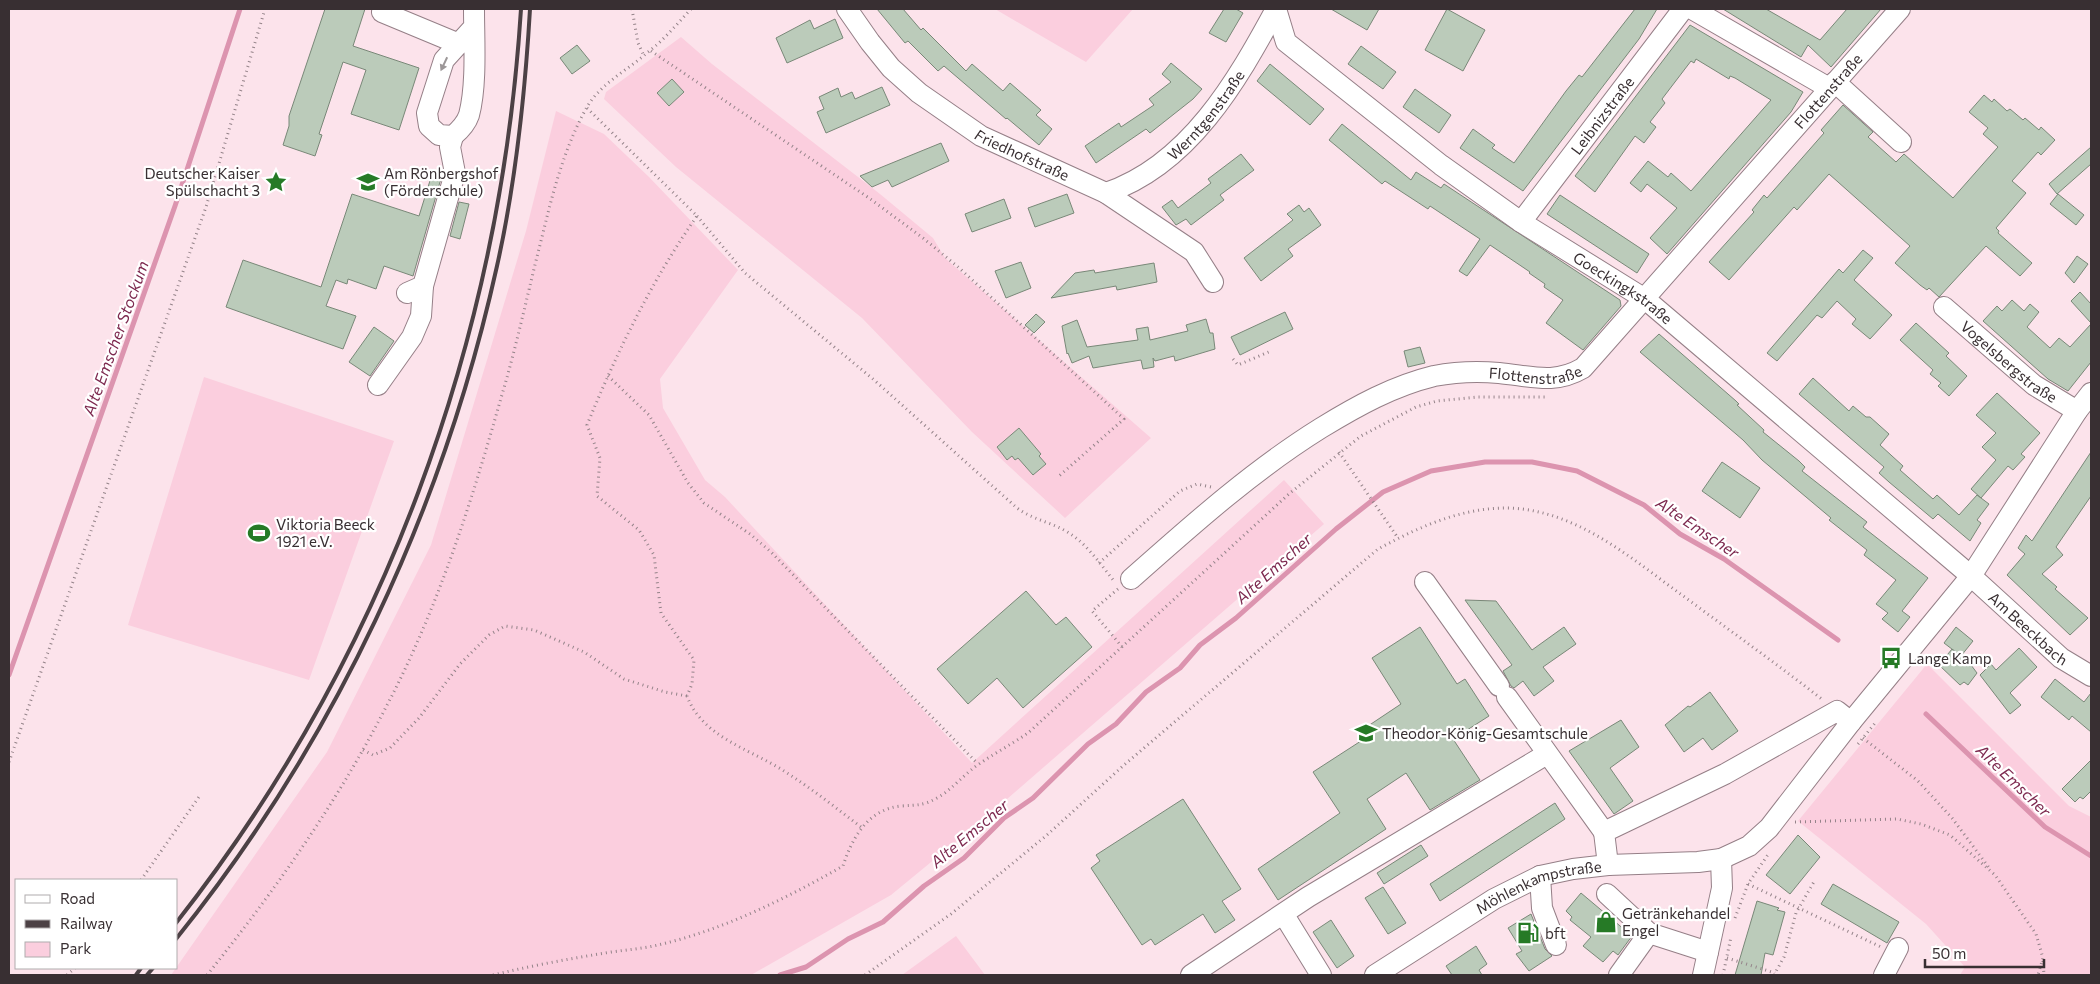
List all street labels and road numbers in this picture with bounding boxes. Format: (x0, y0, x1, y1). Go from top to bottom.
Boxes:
street label: Flottenstraße (1790, 50, 1866, 132)
street label: Werntgenstraße (1163, 67, 1248, 164)
street label: Leibnizstraße (1567, 73, 1637, 158)
street label: Friedhofstraße (971, 125, 1072, 184)
street label: Goeckingkstraße (1570, 248, 1676, 328)
street label: Vogelsbergstraße (1957, 317, 2061, 406)
street label: Flottenstraße (1488, 361, 1585, 387)
street label: Am Beeckbach (1985, 588, 2071, 669)
street label: Möhlenkampstraße (1472, 857, 1602, 917)

